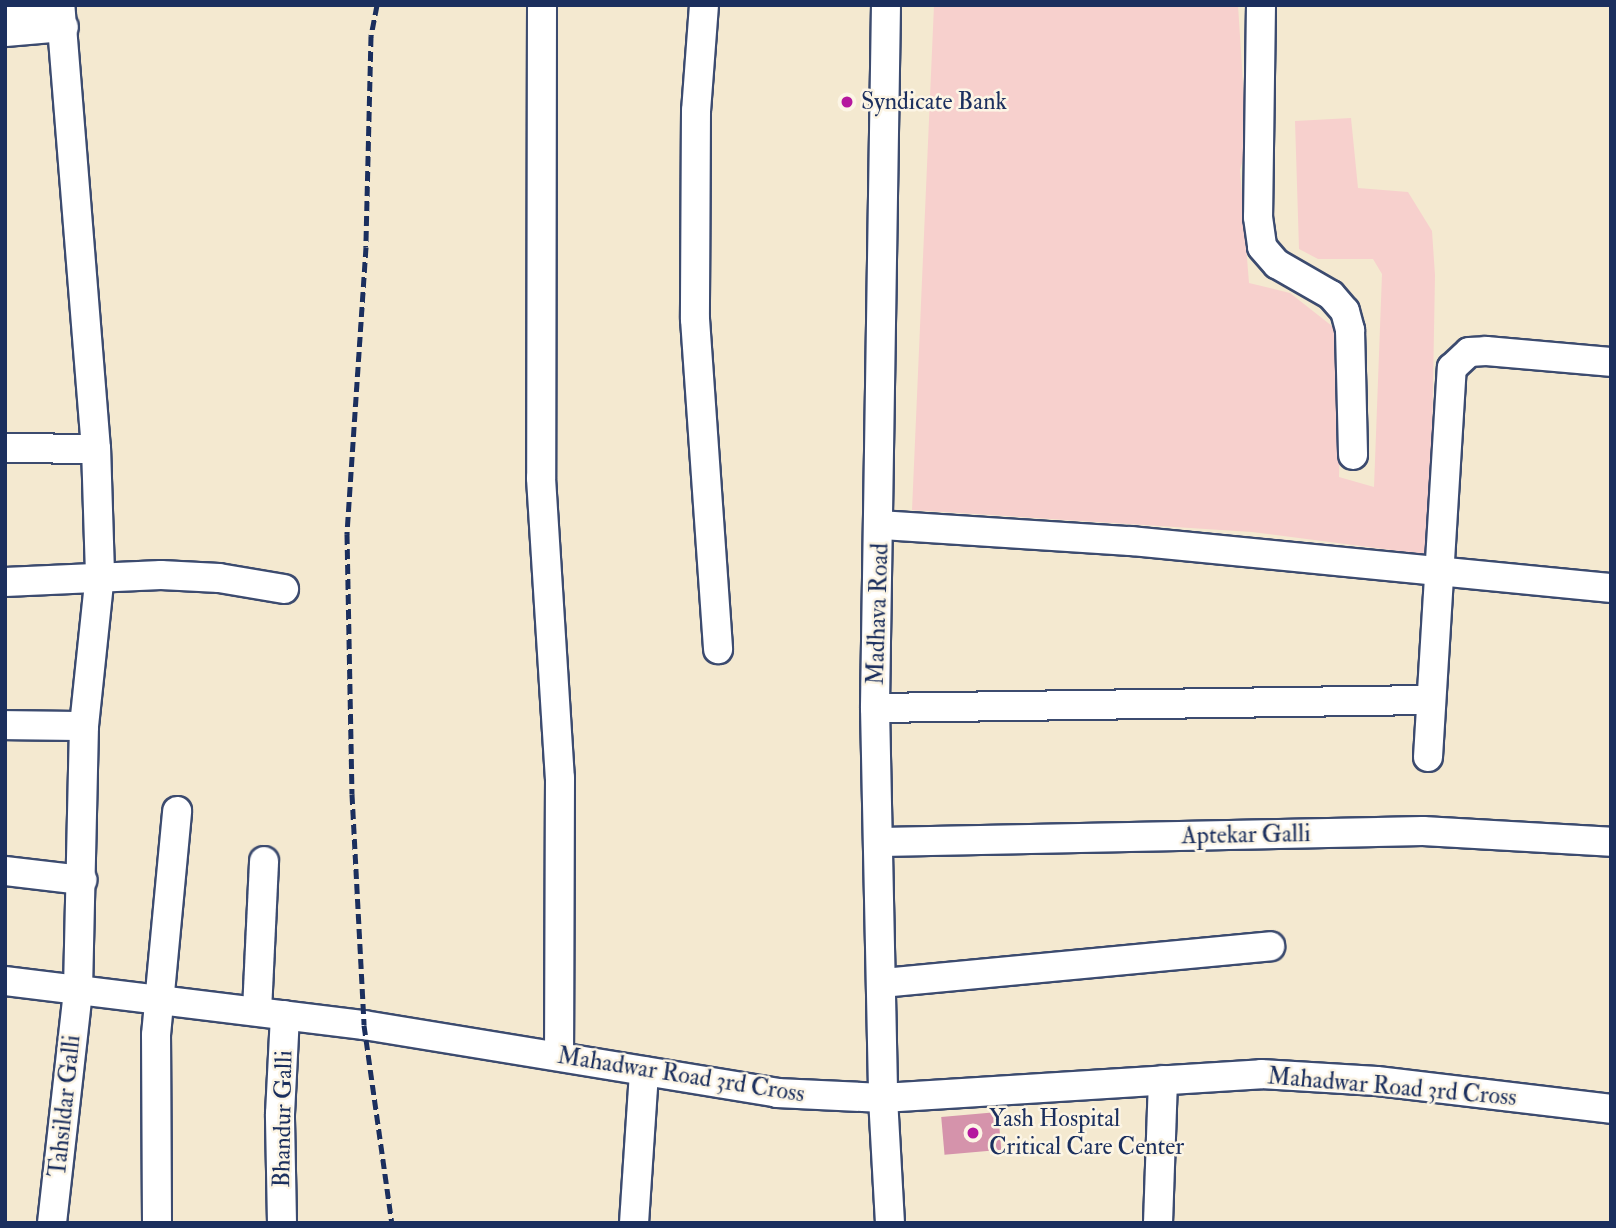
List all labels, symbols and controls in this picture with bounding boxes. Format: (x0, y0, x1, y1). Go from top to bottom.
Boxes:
place label: Syndicate Bank (861, 88, 1007, 116)
marker: Syndicate Bank (839, 94, 855, 110)
street label: Madhava Road (861, 542, 895, 686)
street label: Aptekar Galli (1181, 819, 1311, 851)
street label: Tahsildar Galli (43, 1034, 87, 1178)
street label: Mahadwar Road 3rd Cross (555, 1041, 807, 1109)
street label: Bhandur Galli (267, 1050, 299, 1188)
street label: Mahadwar Road 3rd Cross (1266, 1062, 1518, 1112)
place label: Yash Hospital Critical Care Center (989, 1105, 1184, 1161)
marker: Yash Hospital Critical Care Center (963, 1123, 983, 1143)

